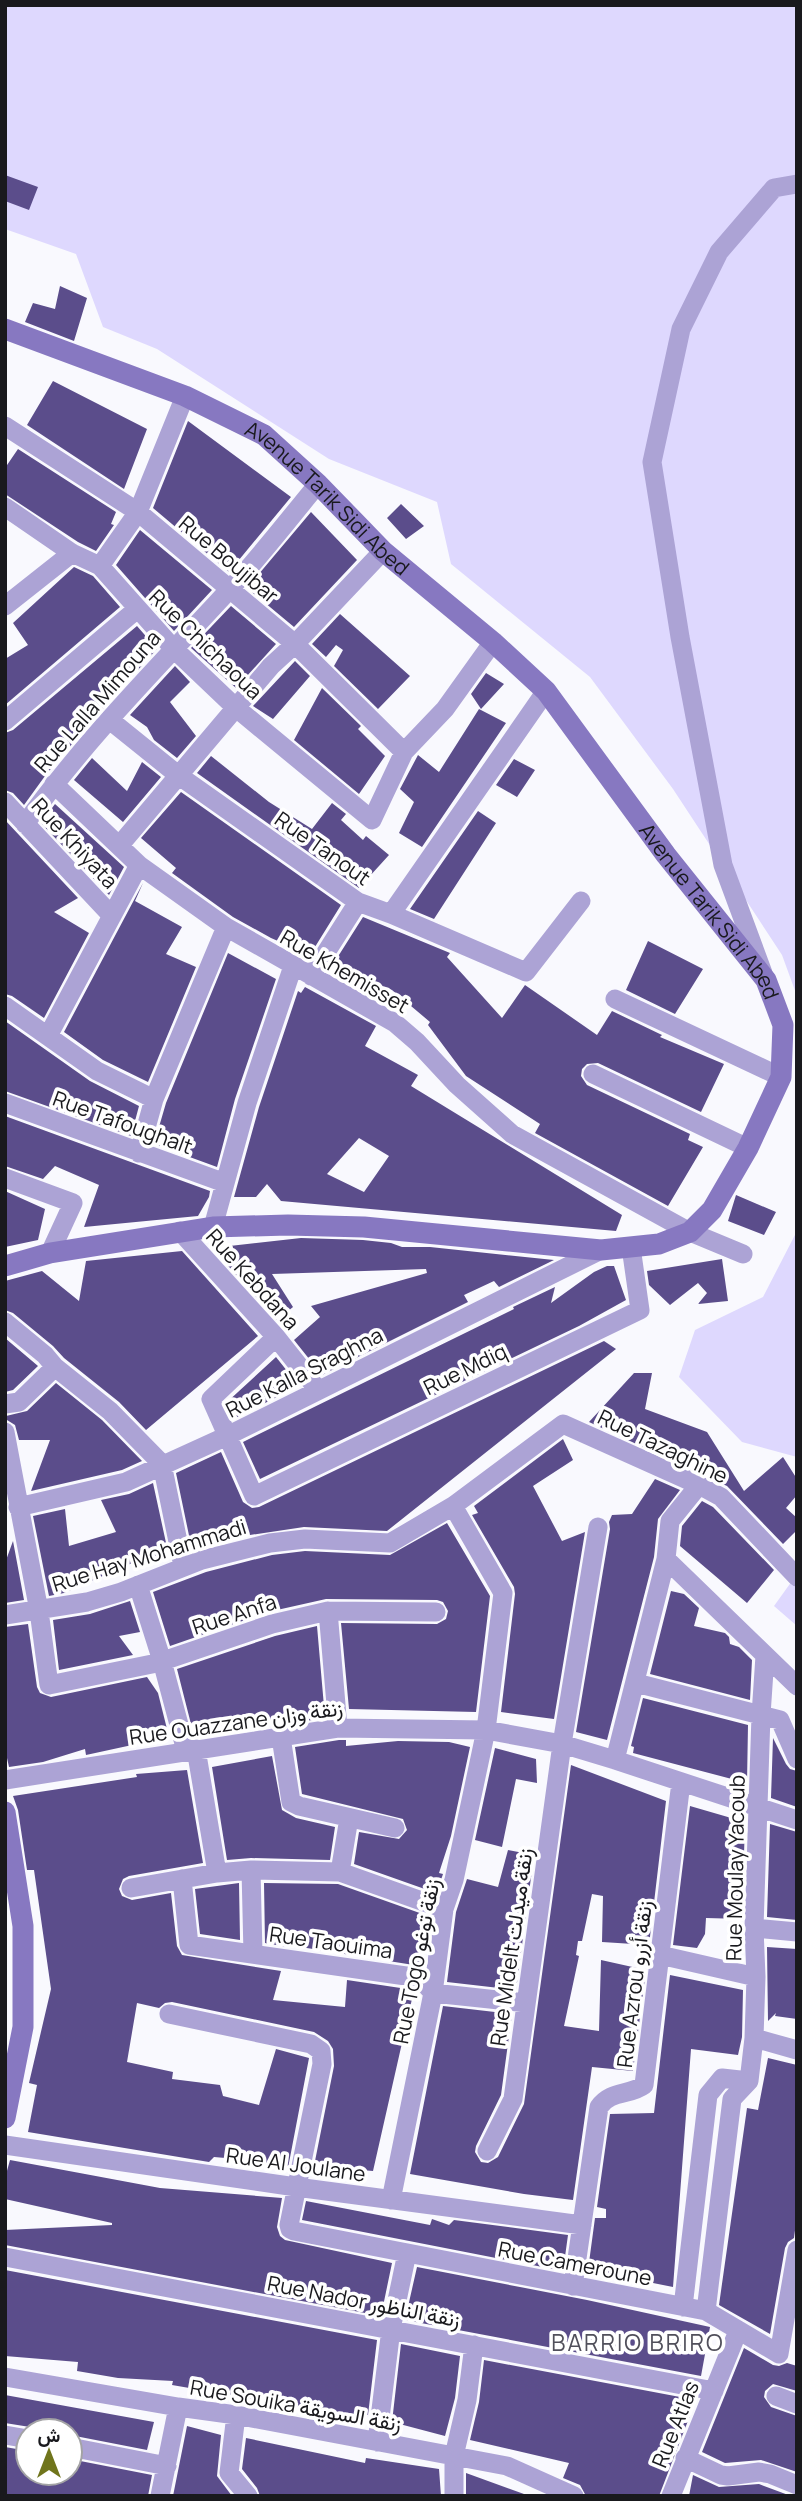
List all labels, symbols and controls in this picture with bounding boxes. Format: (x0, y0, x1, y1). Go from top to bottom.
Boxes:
street label: Avenue Tarik Sidi Abed (241, 414, 415, 581)
street label: Rue Boujibar (173, 509, 285, 609)
street label: Rue Chichaoua (143, 583, 269, 705)
street label: Rue Lalla Mimouna (28, 624, 166, 778)
street label: Rue Khiyata (26, 792, 124, 894)
street label: Rue Tanout (270, 805, 376, 891)
street label: Avenue Tarik Sidi Abed (633, 817, 786, 1003)
street label: Rue Khemisset (275, 923, 415, 1019)
street label: Rue Tafoughalt (49, 1084, 197, 1160)
street label: Rue Kebdana (200, 1223, 306, 1335)
street label: Rue Kalla Sraghna (221, 1320, 387, 1424)
street label: Rue Mdiq (419, 1337, 511, 1401)
street label: Rue Tazaghine (593, 1402, 733, 1490)
street label: Rue Hay Mohammadi (48, 1512, 250, 1598)
street label: Rue Anfa (188, 1587, 280, 1641)
street label: Rue Ouazzane زنقة وزان (128, 1693, 344, 1751)
street label: Rue Moulay Yacoub (719, 1775, 751, 1961)
street label: Rue Midelt زنقة ميدلت (483, 1846, 539, 2048)
street label: Rue Togo زنقة توغو (386, 1876, 446, 2046)
street label: Rue Azrou زنقة أزرو (610, 1899, 658, 2069)
street label: Rue Taouima (268, 1919, 394, 1965)
street label: Rue Al Joulane (224, 2140, 368, 2188)
street label: Rue Cameroune (496, 2234, 654, 2292)
street label: Rue Nador زنقة الناظور (265, 2269, 463, 2333)
district label: BARRIO BRIRO (551, 2326, 725, 2358)
street label: Rue Souika زنقة السويقة (188, 2373, 404, 2437)
street label: Rue Atlas (645, 2377, 705, 2471)
north arrow (14, 2417, 84, 2487)
text: ش (38, 2422, 61, 2448)

